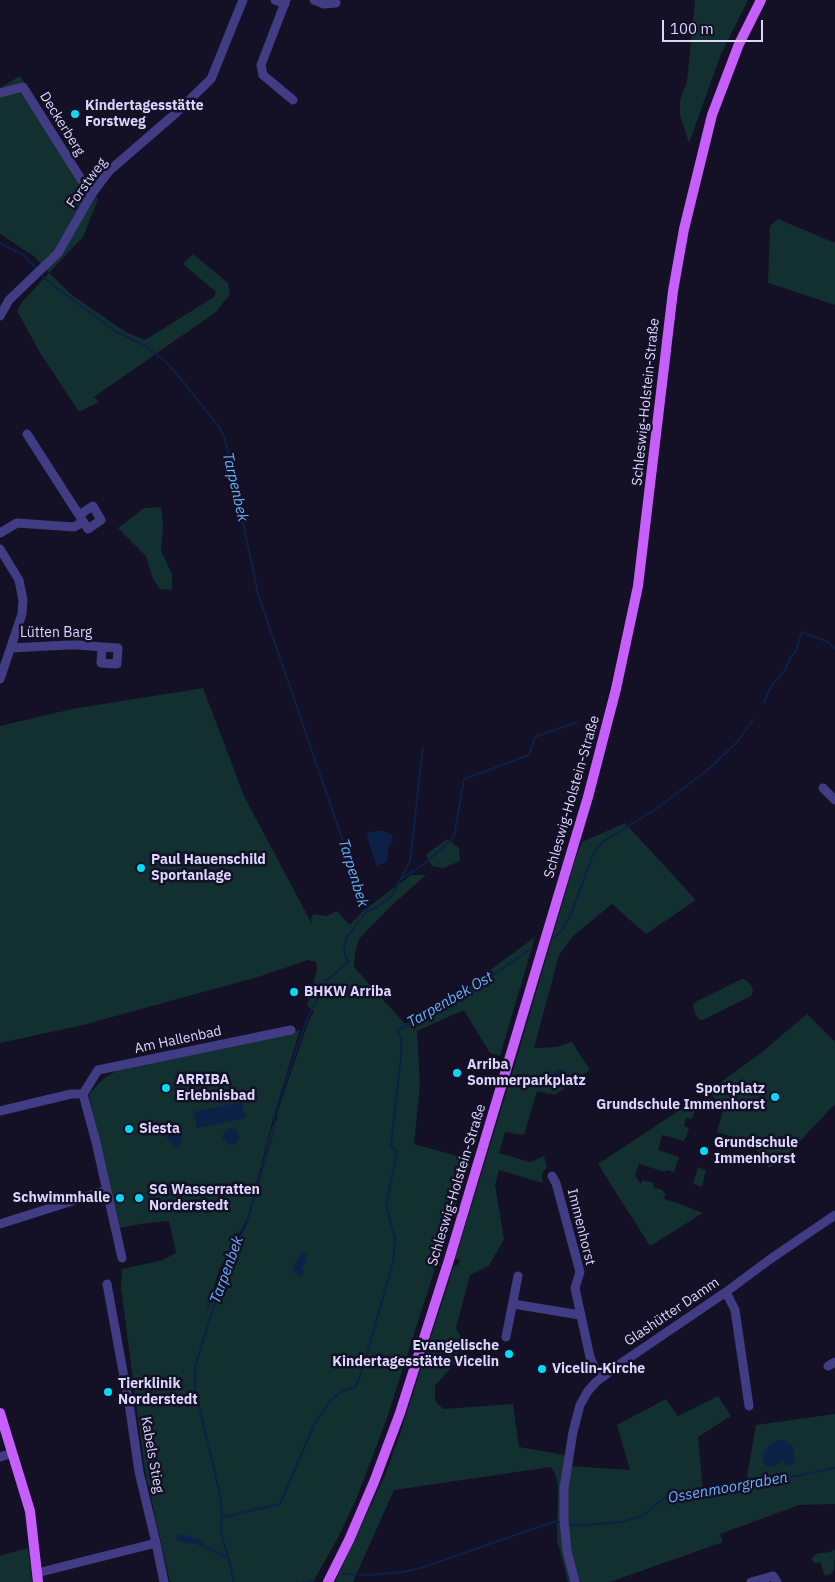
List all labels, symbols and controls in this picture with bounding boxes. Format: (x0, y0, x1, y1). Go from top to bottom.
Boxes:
scale bar (665, 10, 766, 42)
text: 100 m (670, 19, 714, 38)
street label: Deckerberg (36, 89, 88, 159)
place label: Kindertagesstätte Forstweg (85, 98, 204, 130)
marker: Kindertagesstätte Forstweg (69, 108, 81, 120)
street label: Forstweg (63, 155, 111, 211)
street label: Schleswig-Holstein-Straße (629, 317, 663, 487)
water label: Tarpenbek (218, 451, 252, 523)
street label: Lütten Barg (20, 625, 92, 641)
street label: Schleswig-Holstein-Straße (541, 714, 603, 880)
water label: Tarpenbek (334, 837, 372, 909)
place label: Paul Hauenschild Sportanlage (151, 852, 266, 884)
marker: Paul Hauenschild Sportanlage (135, 862, 147, 874)
water label: Tarpenbek Ost (404, 968, 496, 1032)
place label: BHKW Arriba (304, 984, 391, 1000)
marker: BHKW Arriba (288, 986, 300, 998)
street label: Am Hallenbad (133, 1023, 223, 1057)
place label: Arriba Sommerparkplatz (467, 1057, 586, 1090)
marker: Arriba Sommerparkplatz (451, 1067, 463, 1079)
place label: ARRIBA Erlebnisbad (176, 1072, 255, 1104)
place label: Sportplatz Grundschule Immenhorst (596, 1081, 765, 1114)
marker: ARRIBA Erlebnisbad (160, 1082, 172, 1094)
marker: Sportplatz Grundschule Immenhorst (769, 1091, 781, 1103)
street label: Schleswig-Holstein-Straße (424, 1102, 490, 1268)
place label: Siesta (139, 1121, 180, 1137)
marker: Siesta (123, 1123, 135, 1135)
place label: Grundschule Immenhorst (714, 1135, 798, 1168)
marker: Grundschule Immenhorst (698, 1145, 710, 1157)
place label: SG Wasserratten Norderstedt (149, 1182, 260, 1214)
street label: Immenhorst (563, 1187, 599, 1267)
place label: Schwimmhalle (12, 1190, 110, 1206)
marker: Schwimmhalle (114, 1192, 126, 1204)
marker: SG Wasserratten Norderstedt (133, 1192, 145, 1204)
water label: Tarpenbek (207, 1234, 247, 1306)
street label: Glashütter Damm (621, 1274, 723, 1350)
place label: Evangelische Kindertagesstätte Vicelin (332, 1338, 499, 1370)
marker: Evangelische Kindertagesstätte Vicelin (503, 1348, 515, 1360)
place label: Vicelin-Kirche (552, 1361, 645, 1377)
marker: Vicelin-Kirche (536, 1363, 548, 1375)
place label: Tierklinik Norderstedt (118, 1376, 198, 1408)
marker: Tierklinik Norderstedt (102, 1386, 114, 1398)
street label: Kabels Stieg (137, 1415, 167, 1495)
water label: Ossenmoorgraben (667, 1469, 789, 1507)

